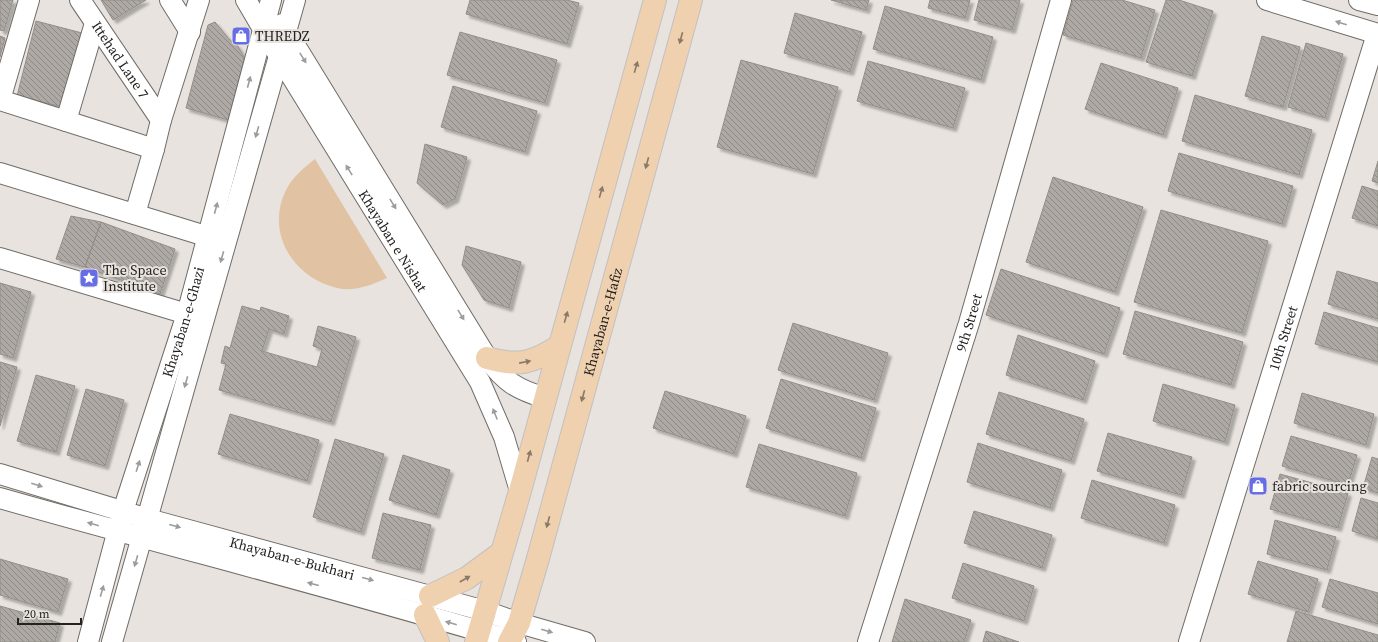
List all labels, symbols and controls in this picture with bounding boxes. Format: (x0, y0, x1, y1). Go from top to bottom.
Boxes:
street label: Ittehad Lane 7 (87, 17, 154, 102)
one-way arrow (1334, 20, 1346, 26)
shop icon: THREDZ (230, 25, 252, 47)
place label: THREDZ (255, 26, 310, 46)
one-way arrow (678, 32, 684, 44)
one-way arrow (299, 52, 306, 64)
one-way arrow (633, 61, 639, 73)
one-way arrow (246, 76, 252, 88)
one-way arrow (254, 126, 260, 138)
one-way arrow (643, 157, 649, 169)
one-way arrow (346, 164, 353, 176)
street label: Khayaban e Nishat (354, 186, 432, 296)
one-way arrow (598, 186, 604, 198)
one-way arrow (389, 198, 396, 210)
one-way arrow (213, 202, 219, 214)
one-way arrow (219, 251, 225, 263)
place label: The Space Institute (103, 260, 167, 296)
street label: Khayaban-e-Ghazi (157, 265, 209, 380)
street label: Khayaban-e-Hafiz (578, 265, 627, 378)
place icon: The Space Institute (78, 267, 100, 289)
street label: 9th Street (951, 291, 987, 354)
street label: 10th Street (1264, 303, 1302, 373)
one-way arrow (457, 310, 465, 320)
one-way arrow (564, 311, 570, 324)
one-way arrow (518, 358, 531, 364)
one-way arrow (183, 376, 189, 388)
one-way arrow (580, 391, 586, 403)
one-way arrow (491, 407, 497, 419)
one-way arrow (526, 450, 532, 462)
one-way arrow (135, 460, 141, 472)
shop icon: fabric sourcing (1247, 475, 1269, 497)
place label: fabric sourcing (1272, 476, 1367, 496)
one-way arrow (32, 482, 44, 488)
one-way arrow (545, 516, 551, 528)
one-way arrow (86, 521, 98, 527)
one-way arrow (169, 524, 182, 530)
street label: Khayaban-e-Bukhari (227, 532, 357, 585)
one-way arrow (133, 555, 139, 567)
one-way arrow (459, 576, 471, 583)
one-way arrow (362, 577, 374, 583)
one-way arrow (306, 581, 319, 587)
one-way arrow (99, 585, 105, 597)
scale bar (18, 600, 81, 626)
text: 20 m (24, 606, 50, 622)
one-way arrow (445, 620, 457, 626)
one-way arrow (541, 628, 553, 634)

